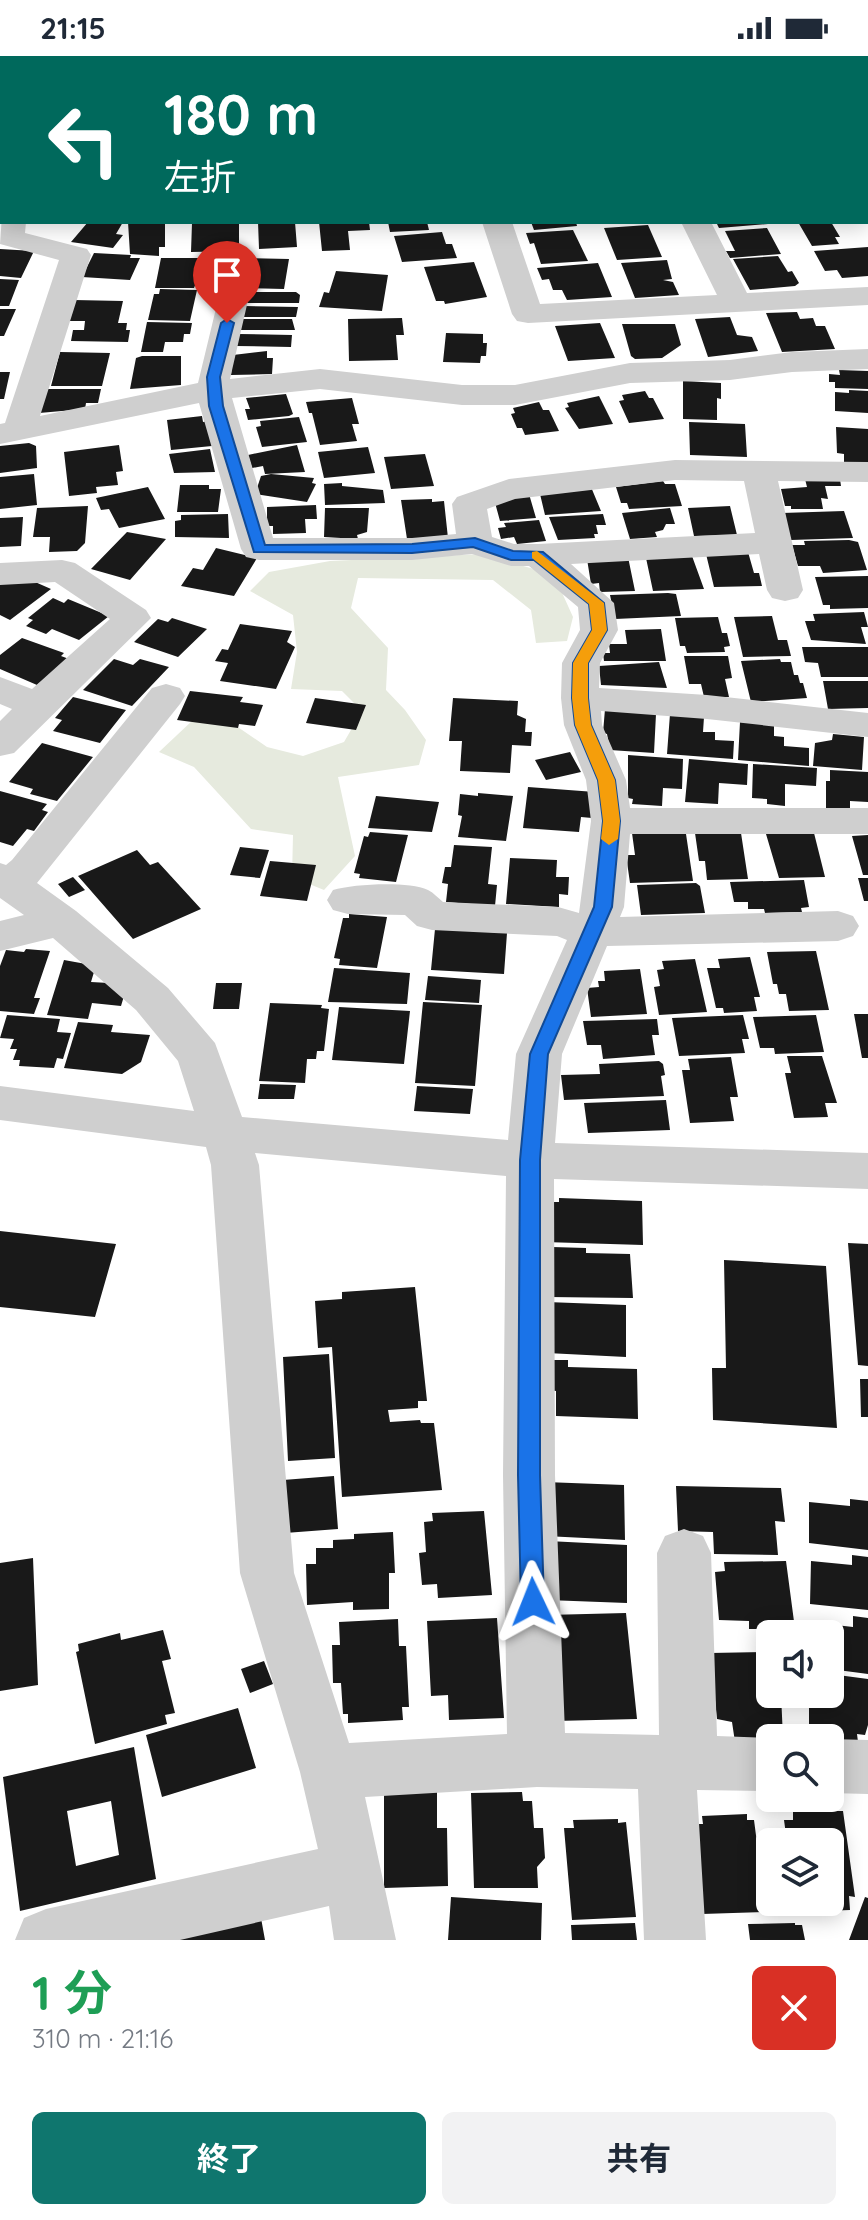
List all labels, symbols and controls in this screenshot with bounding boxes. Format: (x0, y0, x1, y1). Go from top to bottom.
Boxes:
text: 21:15 (40, 9, 106, 47)
text: 180 m (164, 79, 318, 149)
icon: left (32, 88, 136, 192)
text: 左折 (164, 154, 236, 199)
pin (193, 241, 261, 323)
icon: arrive (205, 253, 249, 297)
position arrow (491, 1560, 575, 1644)
map controls (756, 1620, 844, 1916)
button: sound (756, 1620, 844, 1708)
button: search (756, 1724, 844, 1812)
button: layers (756, 1828, 844, 1916)
text: 1 分 (32, 1962, 112, 2022)
button: close (752, 1966, 836, 2050)
text: 310 m · 21:16 (32, 2022, 173, 2055)
button: 終了 (32, 2112, 426, 2204)
button: 共有 (442, 2112, 836, 2204)

